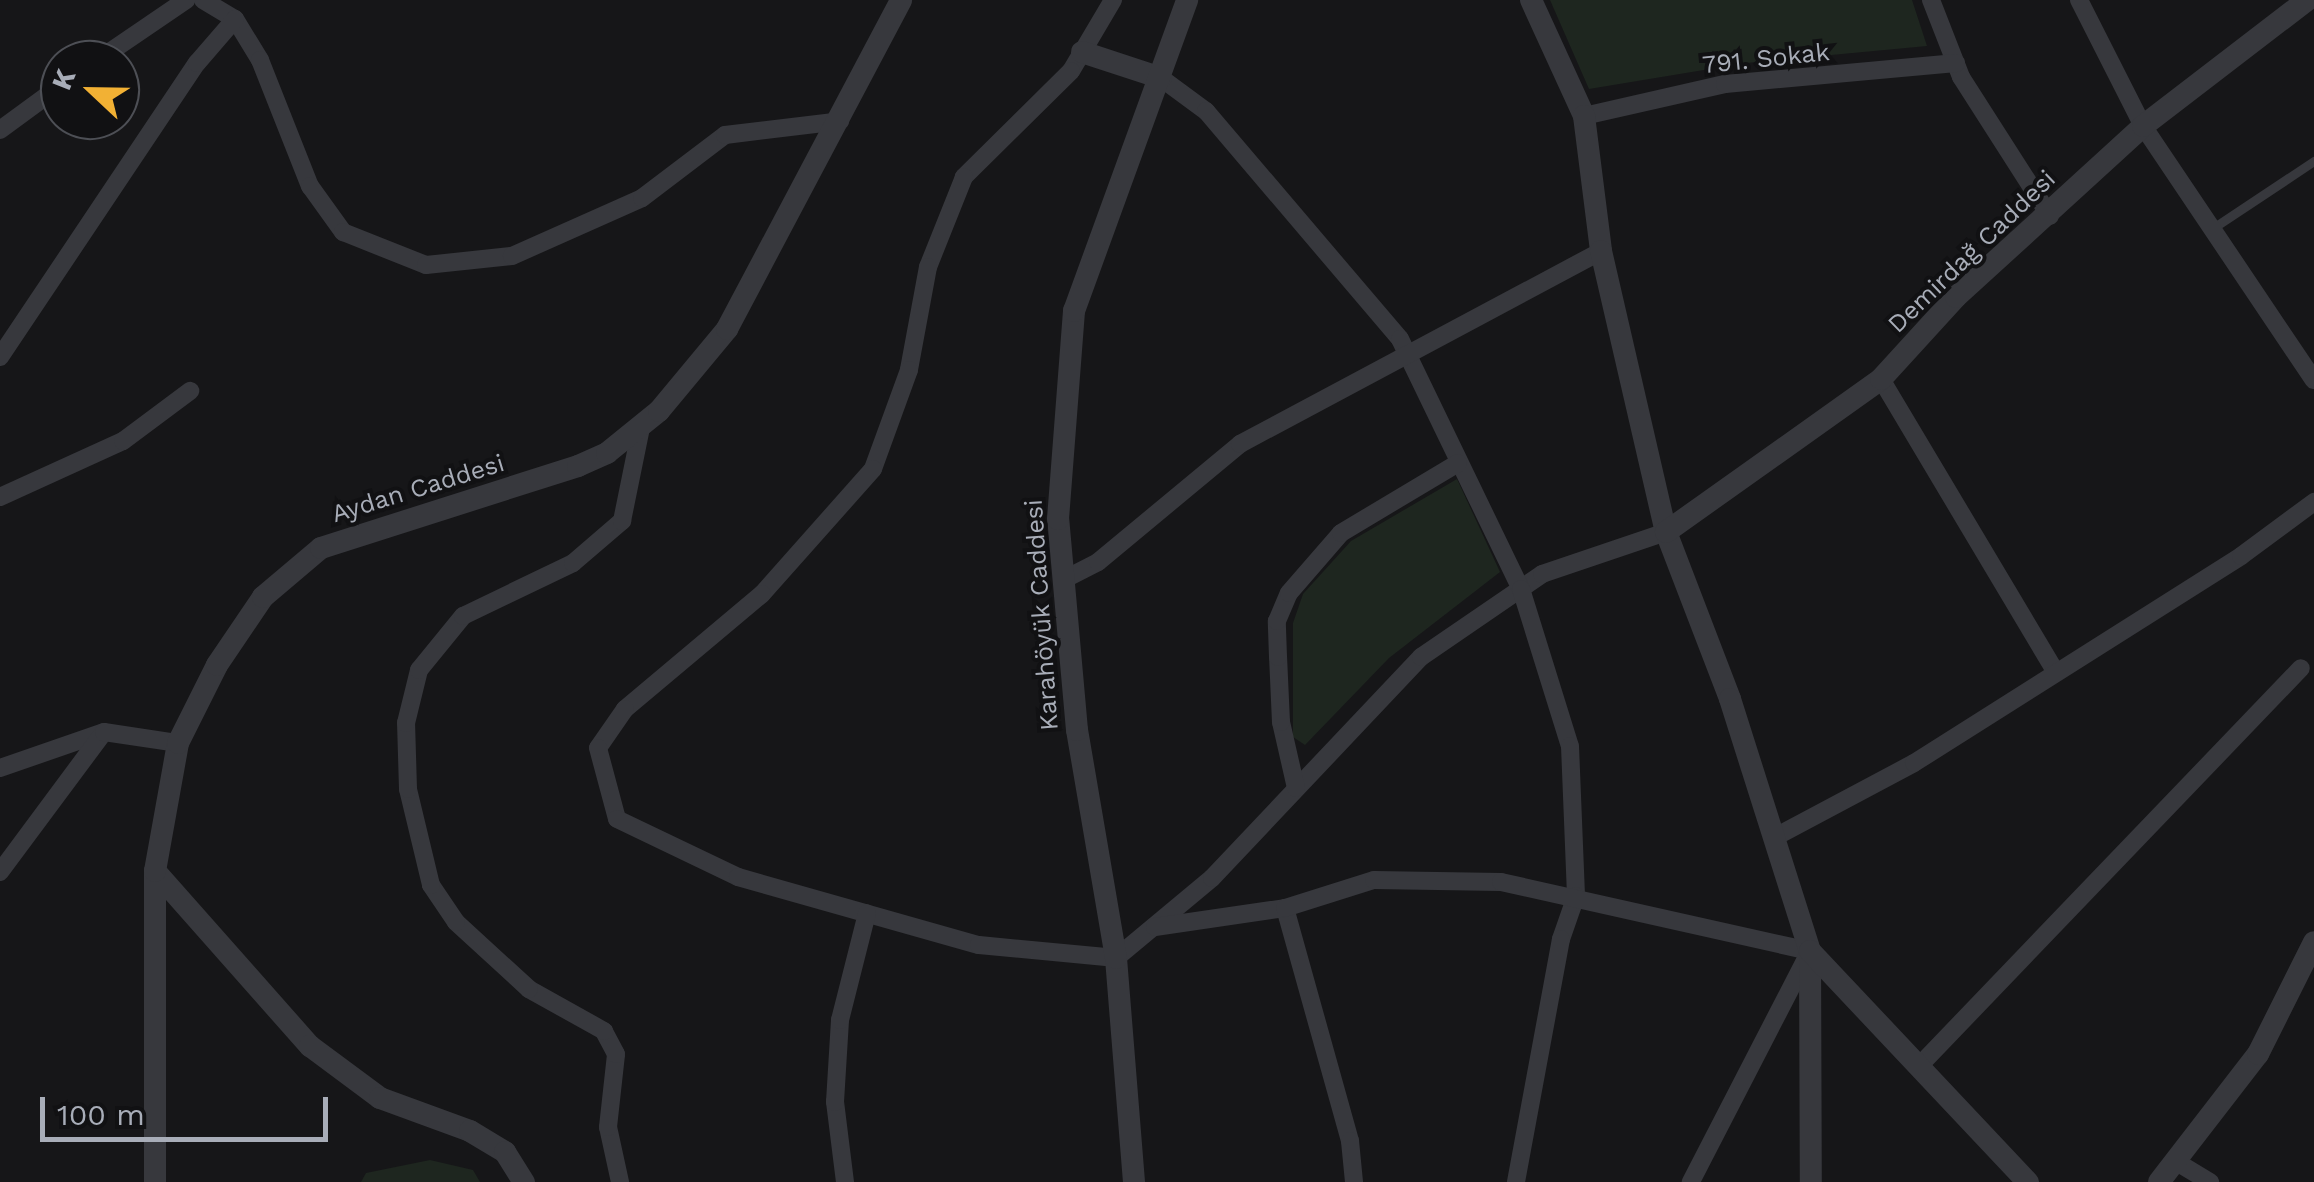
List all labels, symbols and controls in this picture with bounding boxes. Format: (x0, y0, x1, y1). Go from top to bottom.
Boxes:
street label: 791. Sokak (1701, 37, 1831, 81)
north arrow (40, 40, 140, 140)
text: K (45, 64, 83, 95)
street label: Demirdağ Caddesi (1882, 164, 2062, 340)
street label: Aydan Caddesi (328, 448, 508, 530)
street label: Karahöyük Caddesi (1019, 498, 1065, 732)
scale bar (45, 1077, 332, 1139)
text: 100 m (57, 1097, 145, 1132)

